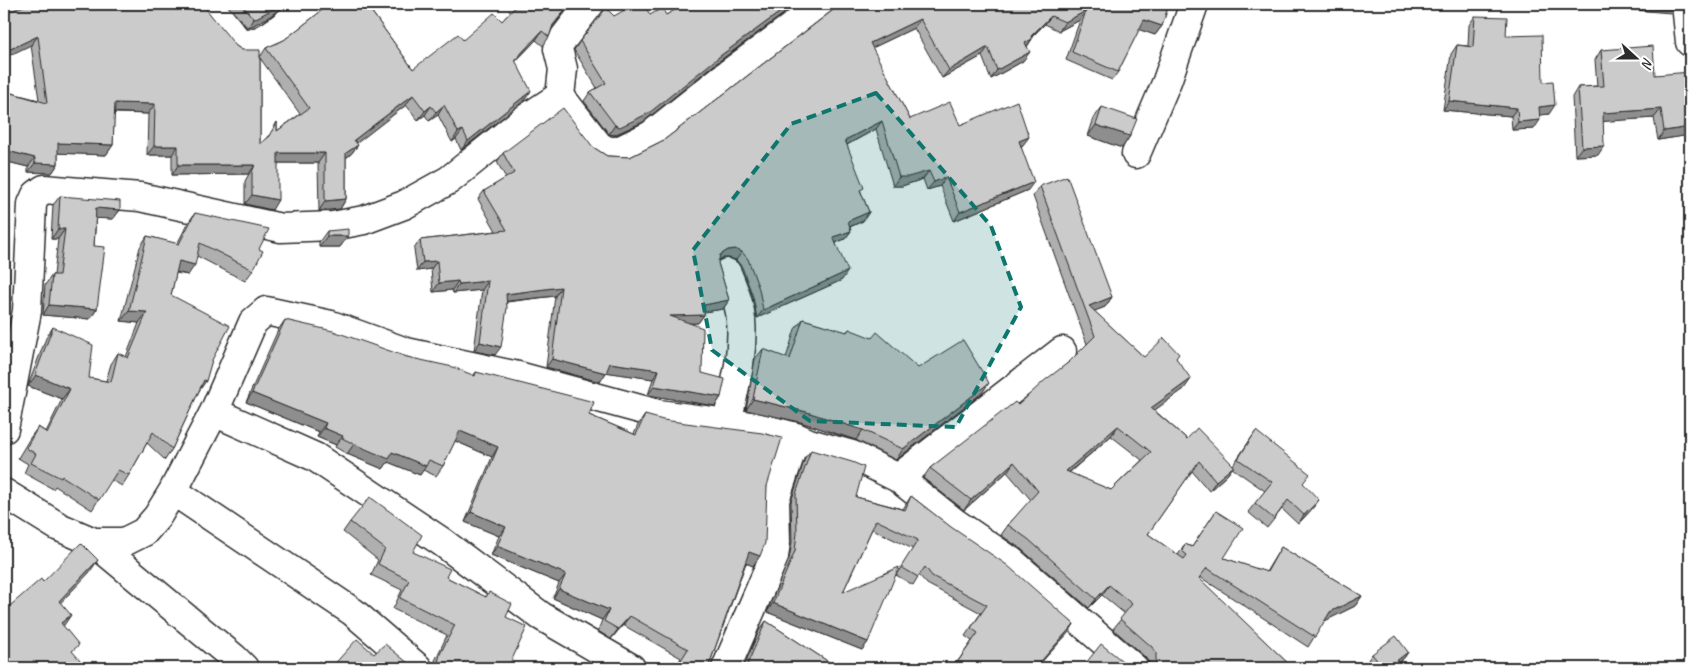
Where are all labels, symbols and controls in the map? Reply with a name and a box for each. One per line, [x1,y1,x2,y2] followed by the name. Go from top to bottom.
[1612,32,1662,82] north arrow
[1637,55,1657,72] text: N

